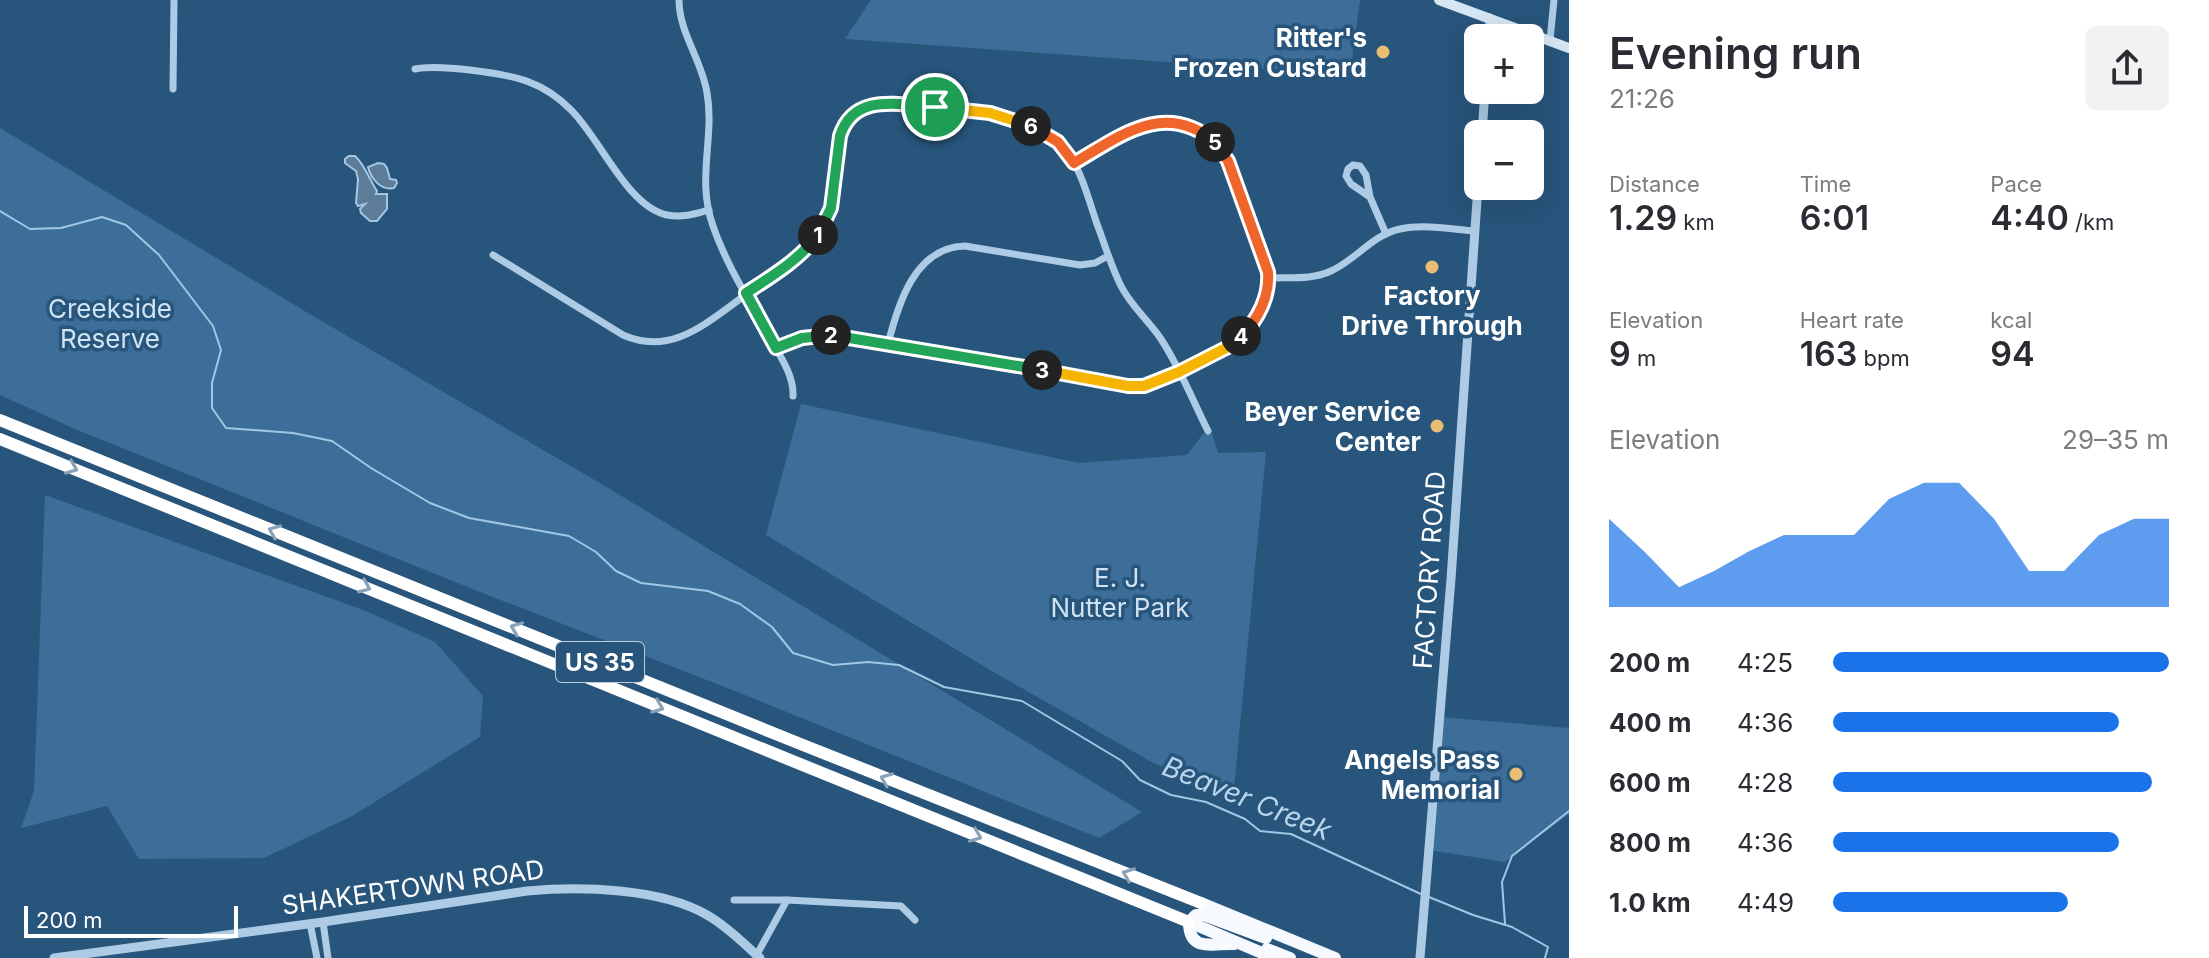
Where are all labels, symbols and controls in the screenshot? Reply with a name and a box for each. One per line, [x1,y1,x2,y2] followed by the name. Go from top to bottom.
[1174,22,1367,83] place label: Ritter's Frozen Custard
[1464,24,1544,200] map controls
[1464,24,1544,104] button: +
[1609,26,1862,80] text: Evening run
[2085,26,2169,110] button: share
[1374,43,1392,61] marker: Ritter's Frozen Custard
[901,73,969,141] pin
[1609,83,1675,114] text: 21:26
[913,85,957,129] icon: arrive
[1011,106,1051,146] pin: 6
[1024,113,1038,139] text: 6
[1464,120,1544,200] button: −
[1195,122,1235,162] pin: 5
[1208,129,1222,155] text: 5
[1609,171,1700,197] text: Distance
[1800,171,1851,197] text: Time
[1990,171,2042,197] text: Pace
[1609,197,1677,238] text: 1.29
[1800,197,1869,238] text: 6:01
[1990,197,2069,238] text: 4:40
[1677,209,1715,235] text: km
[2069,209,2114,235] text: /km
[798,215,838,255] pin: 1
[813,222,823,248] text: 1
[1423,258,1441,276] marker: Factory Drive Through
[1341,280,1523,341] place label: Factory Drive Through
[48,293,172,354] park label: Creekside Reserve
[1609,307,1703,333] text: Elevation
[1800,307,1904,333] text: Heart rate
[1990,307,2032,333] text: kcal
[811,315,851,355] pin: 2
[1221,316,1261,356] pin: 4
[824,322,838,348] text: 2
[1234,323,1248,349] text: 4
[1609,333,1631,374] text: 9
[1800,333,1857,374] text: 163
[1990,333,2035,374] text: 94
[1631,345,1656,371] text: m
[1857,345,1910,371] text: bpm
[1022,350,1062,390] pin: 3
[1035,357,1049,383] text: 3
[1244,396,1421,457] place label: Beyer Service Center
[1428,417,1446,435] marker: Beyer Service Center
[1609,424,1720,455] text: Elevation
[2062,424,2169,455] text: 29–35 m
[64,458,78,475] one-way arrow
[1407,470,1451,670] street label: FACTORY ROAD
[268,525,282,541] one-way arrow
[1050,562,1190,623] park label: E. J. Nutter Park
[357,578,371,594] one-way arrow
[510,621,524,638] one-way arrow
[556,642,644,682] road number: US 35
[1609,647,1690,678] text: 200 m
[1737,647,1793,678] text: 4:25
[649,697,664,713] one-way arrow
[1609,707,1692,738] text: 400 m
[1737,707,1793,738] text: 4:36
[1344,744,1500,805] place label: Angels Pass Memorial
[1158,749,1337,848] water label: Beaver Creek
[1507,765,1525,783] marker: Angels Pass Memorial
[1609,767,1691,798] text: 600 m
[1737,767,1793,798] text: 4:28
[880,772,894,788] one-way arrow
[968,826,982,843] one-way arrow
[1609,827,1691,858] text: 800 m
[1737,827,1793,858] text: 4:36
[280,853,546,921] street label: SHAKERTOWN ROAD
[1122,867,1136,884] one-way arrow
[1609,887,1691,918] text: 1.0 km
[1737,887,1794,918] text: 4:49
[24,902,238,938] scale bar
[36,907,103,933] text: 200 m

